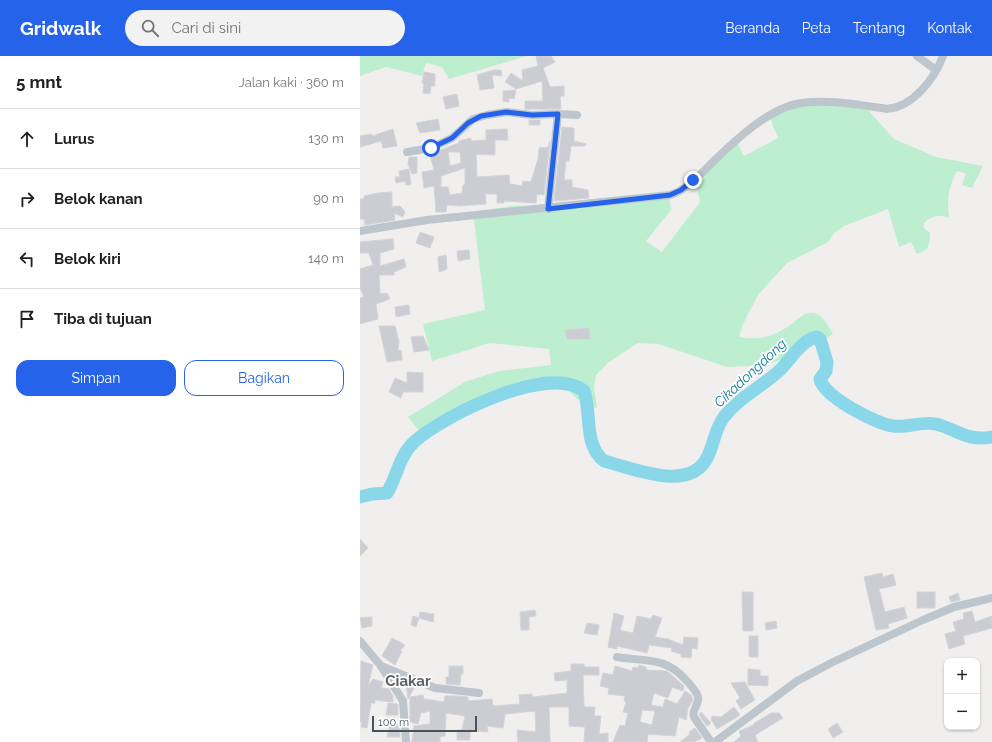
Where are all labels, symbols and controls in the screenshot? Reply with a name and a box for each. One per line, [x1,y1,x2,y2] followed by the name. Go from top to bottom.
[125,10,405,46] search box
[20,17,101,39] text: Gridwalk
[139,17,161,39] icon: search
[171,19,241,37] text: Cari di sini
[725,20,780,36] text: Beranda
[802,20,831,36] text: Peta
[853,20,905,36] text: Tentang
[927,20,972,36] text: Kontak
[16,72,62,92] text: 5 mnt
[238,75,344,90] text: Jalan kaki · 360 m
[16,128,38,150] icon: ahead
[54,130,95,148] text: Lurus
[308,131,344,146] text: 130 m
[422,139,440,157] route start
[684,171,702,189] route end
[16,188,38,210] icon: right
[54,190,143,208] text: Belok kanan
[313,191,344,206] text: 90 m
[16,248,38,270] icon: left
[54,250,121,268] text: Belok kiri
[308,251,344,266] text: 140 m
[16,308,38,330] icon: arrive
[54,310,152,328] text: Tiba di tujuan
[711,335,789,411] water label: Cikadongdong
[16,360,176,396] button: Simpan
[184,360,344,396] button: Bagikan
[944,658,980,730] map controls
[944,658,980,694] button: +
[385,672,431,690] district label: Ciakar
[944,694,980,730] button: −
[372,714,477,733] scale bar
[378,716,409,729] text: 100 m

